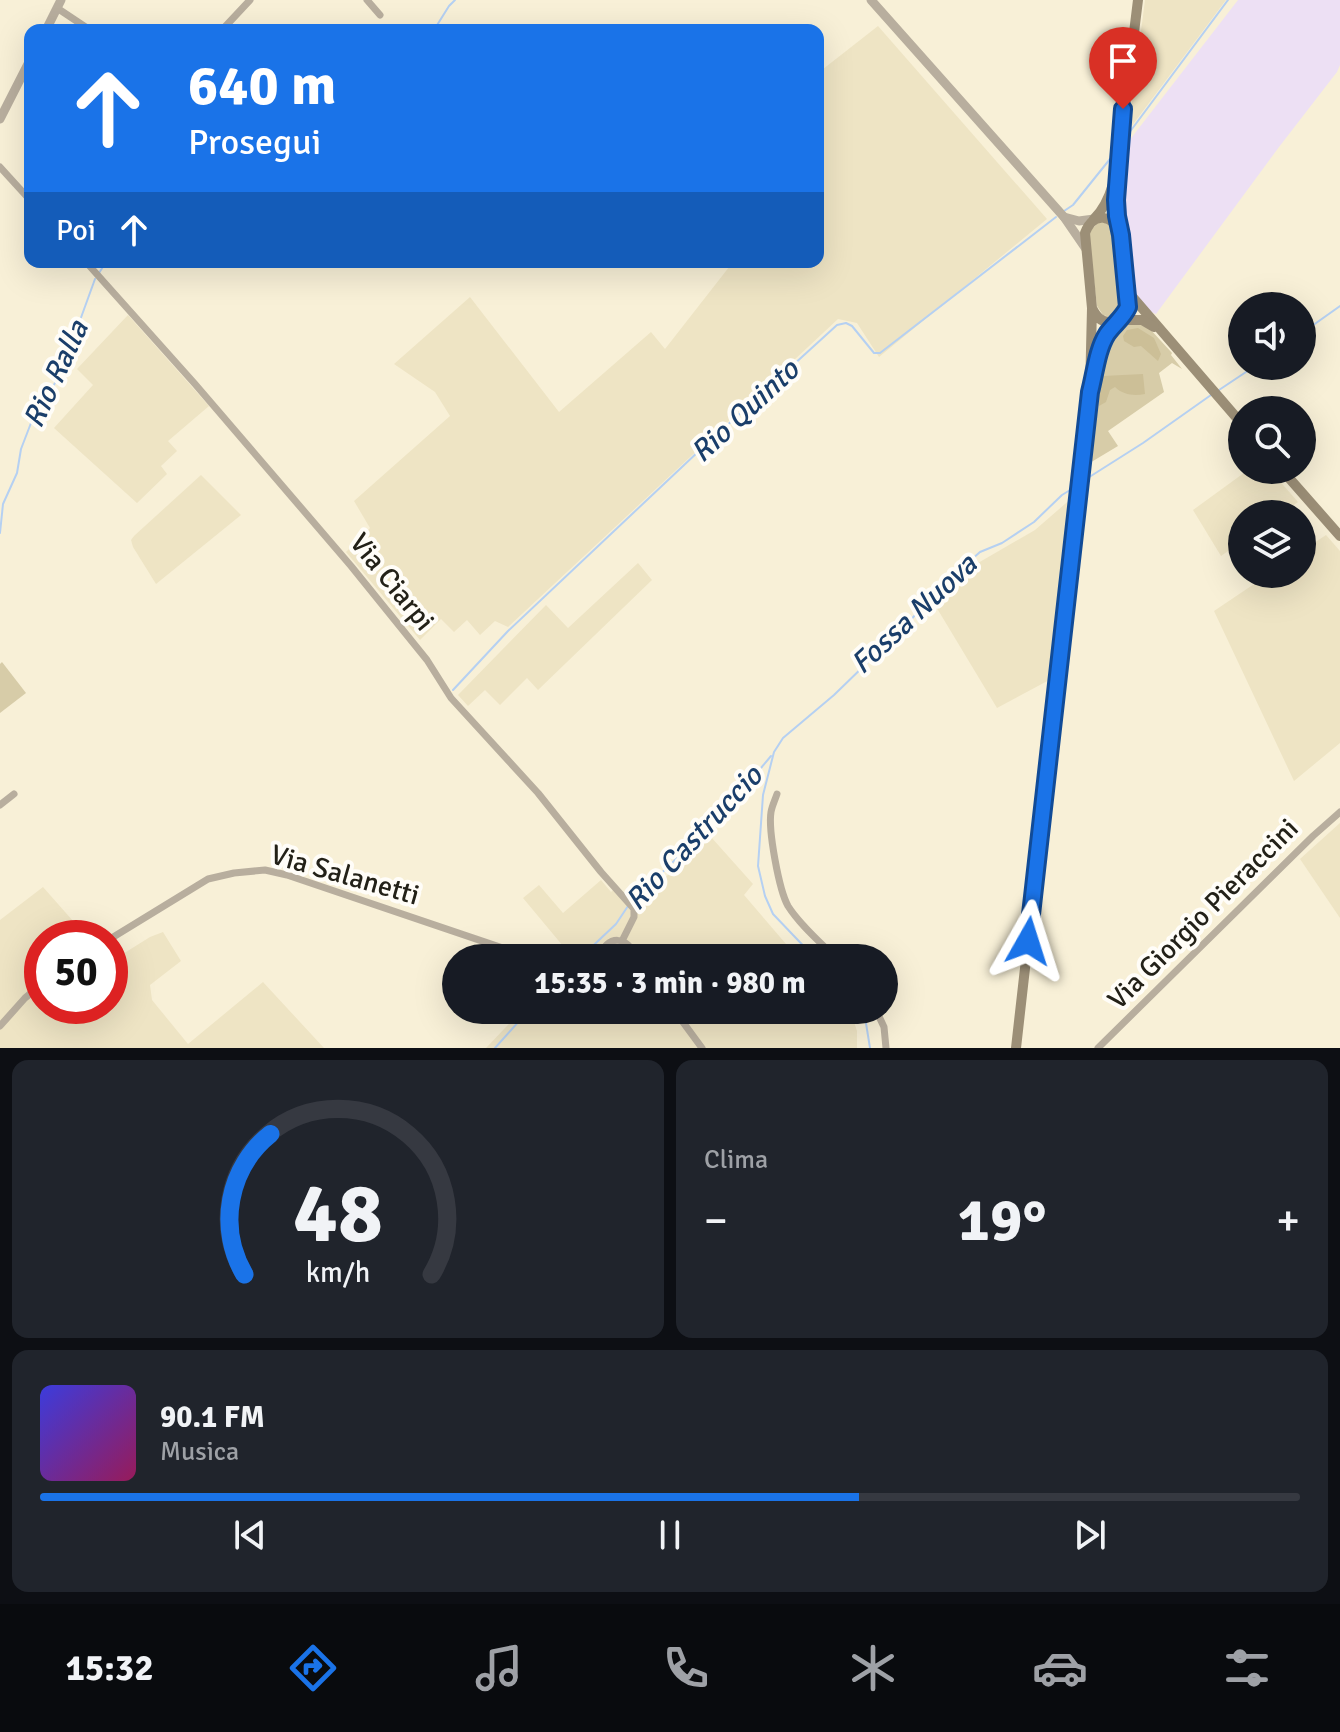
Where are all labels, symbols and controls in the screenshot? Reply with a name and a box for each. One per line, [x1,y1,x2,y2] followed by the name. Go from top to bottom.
[1089,27,1157,109] pin
[1101,39,1145,83] icon: arrive
[188,51,336,120] text: 640 m
[56,56,160,160] icon: ahead
[188,120,321,165] text: Prosegui
[112,208,156,252] icon: ahead
[56,212,96,249] text: Poi
[1228,292,1316,588] map controls
[1228,292,1316,380] button: sound
[15,314,97,433] water label: Rio Ralla
[683,351,808,470] water label: Rio Quinto
[1228,396,1316,484] button: search
[1228,500,1316,588] button: layers
[342,526,442,638] street label: Via Ciarpi
[843,546,985,682] water label: Fossa Nuova
[618,757,771,918] water label: Rio Castruccio
[1101,812,1305,1016] street label: Via Giorgio Pieraccini
[267,838,423,912] street label: Via Salanetti
[986,899,1070,983] position arrow
[24,920,128,1024] speed limit sign: 50
[534,965,806,1002] text: 15:35 · 3 min · 980 m
[704,1144,768,1176] text: Clima
[293,1163,383,1265] text: 48
[958,1184,1046,1258] text: 19°
[704,1194,728,1248] text: −
[1276,1194,1300,1248] text: +
[306,1255,370,1290] text: km/h
[160,1399,265,1436] text: 90.1 FM
[160,1436,239,1468] text: Musica
[228,1513,272,1557] icon: previous
[648,1513,692,1557] icon: pause
[1068,1513,1112,1557] icon: next
[285,1640,341,1696] icon: directions
[471,1640,527,1696] icon: music
[658,1640,714,1696] icon: phone
[845,1640,901,1696] icon: climate
[1032,1640,1088,1696] icon: car
[1219,1640,1275,1696] icon: filters
[65,1646,154,1691] text: 15:32

